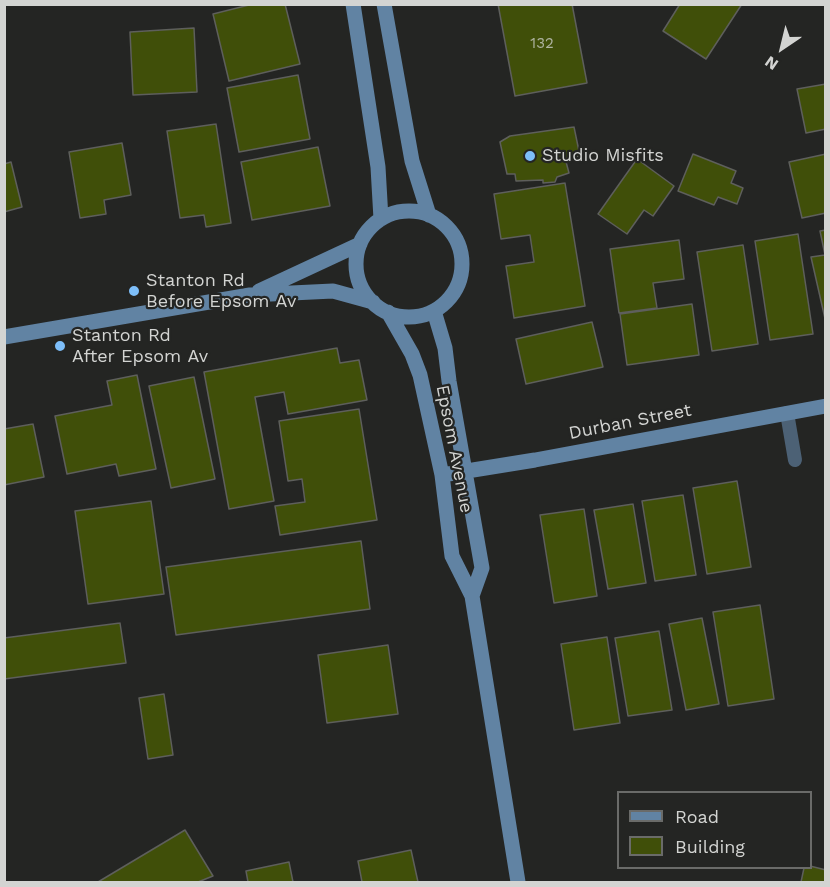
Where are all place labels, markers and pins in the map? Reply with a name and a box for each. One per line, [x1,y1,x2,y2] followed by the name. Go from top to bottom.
[542,145,664,167] place label: Studio Misfits
[523,149,537,163] marker: Studio Misfits
[146,270,296,312] place label: Stanton Rd Before Epsom Av
[127,284,141,298] marker: Stanton Rd Before Epsom Av
[72,325,208,368] place label: Stanton Rd After Epsom Av
[53,339,67,353] marker: Stanton Rd After Epsom Av

